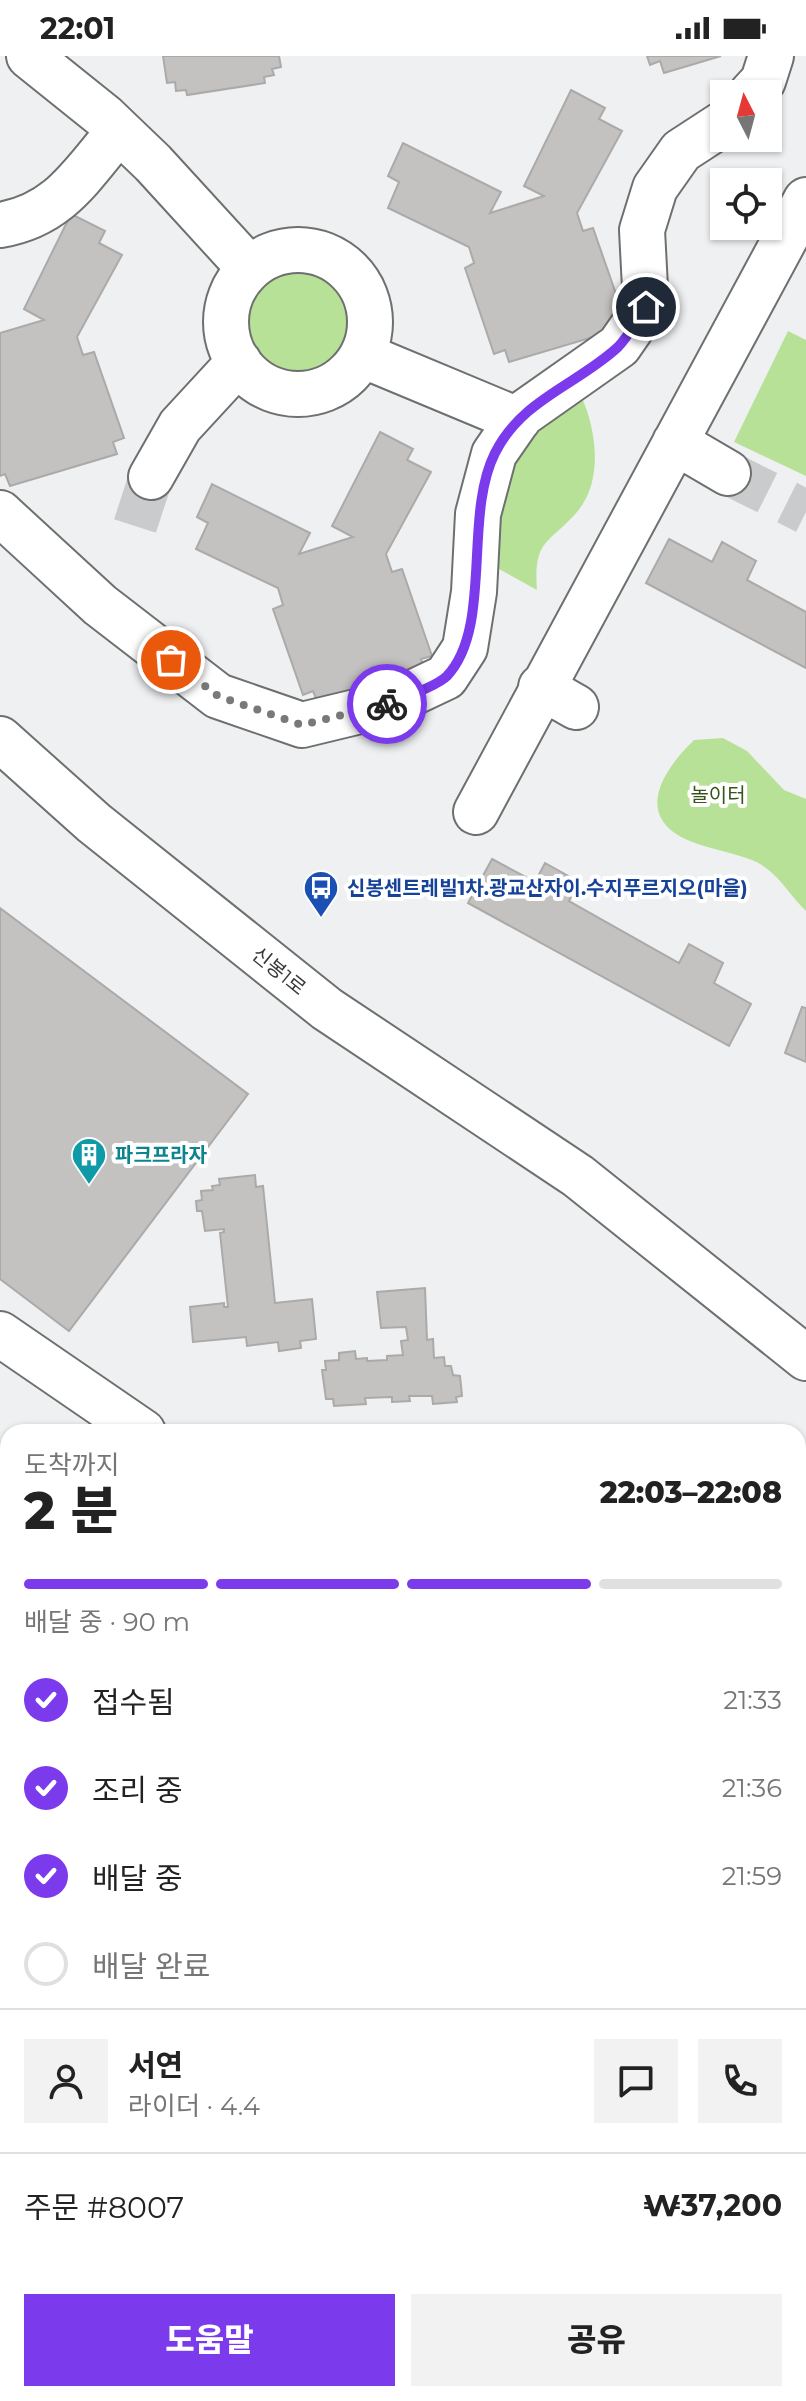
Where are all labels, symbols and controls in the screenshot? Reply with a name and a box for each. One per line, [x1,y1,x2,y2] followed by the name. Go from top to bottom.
[40,10,115,47] text: 22:01
[710,80,782,152] north arrow
[710,80,782,240] map controls
[710,168,782,240] button: locate
[612,273,680,341] pin
[624,285,668,329] icon: home
[137,626,205,694] pin
[149,638,193,682] icon: bag
[347,664,427,744] courier
[365,682,409,726] icon: bike
[690,783,746,807] park label: 놀이터
[302,869,340,919] bus stop icon: 신봉센트레빌1차.광교산자이.수지푸르지오(마을)
[347,876,748,900] place label: 신봉센트레빌1차.광교산자이.수지푸르지오(마을)
[247,942,311,1000] street label: 신봉1로
[70,1136,108,1186] building icon: 파크프라자
[115,1143,208,1167] place label: 파크프라자
[24,1449,120,1481] text: 도착까지
[600,1474,782,1511] text: 22:03–22:08
[24,1479,118,1542] text: 2 분
[24,1606,190,1638] text: 배달 중 · 90 m
[24,1678,68,1722] icon: check
[92,1684,175,1721] text: 접수됨
[723,1684,782,1716] text: 21:33
[24,1766,68,1810] icon: check
[92,1772,183,1809] text: 조리 중
[722,1772,782,1804] text: 21:36
[24,1854,68,1898] icon: check
[92,1860,183,1897] text: 배달 중
[722,1860,782,1892] text: 21:59
[92,1948,210,1985] text: 배달 완료
[24,2039,108,2123] button: person
[594,2039,678,2123] button: chat
[698,2039,782,2123] button: phone
[128,2047,183,2084] text: 서연
[128,2090,260,2122] text: 라이더 · 4.4
[643,2187,782,2224] text: ₩37,200
[24,2189,184,2226] text: 주문 #8007
[24,2294,395,2386] button: 도움말
[411,2294,782,2386] button: 공유

